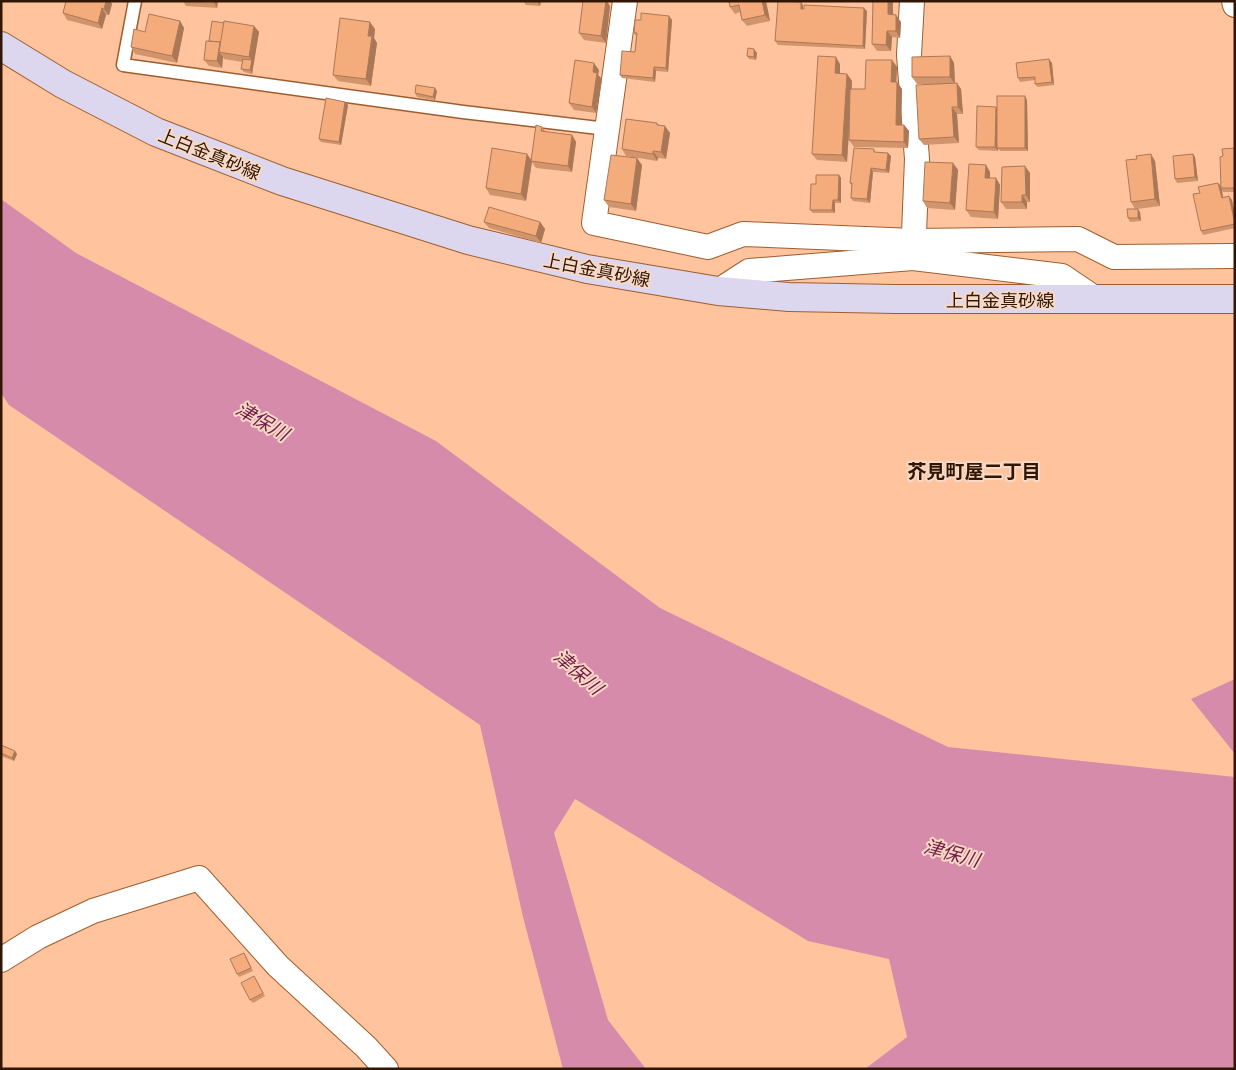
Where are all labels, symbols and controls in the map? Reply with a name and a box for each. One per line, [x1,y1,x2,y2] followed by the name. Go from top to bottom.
[155,120,265,186] street label: 上白金真砂線
[541,245,653,293] street label: 上白金真砂線
[946,286,1054,313] street label: 上白金真砂線
[231,394,296,447] water label: 津保川
[907,456,1041,484] district label: 芥見町屋二丁目
[548,642,611,702] water label: 津保川
[921,831,985,873] water label: 津保川

